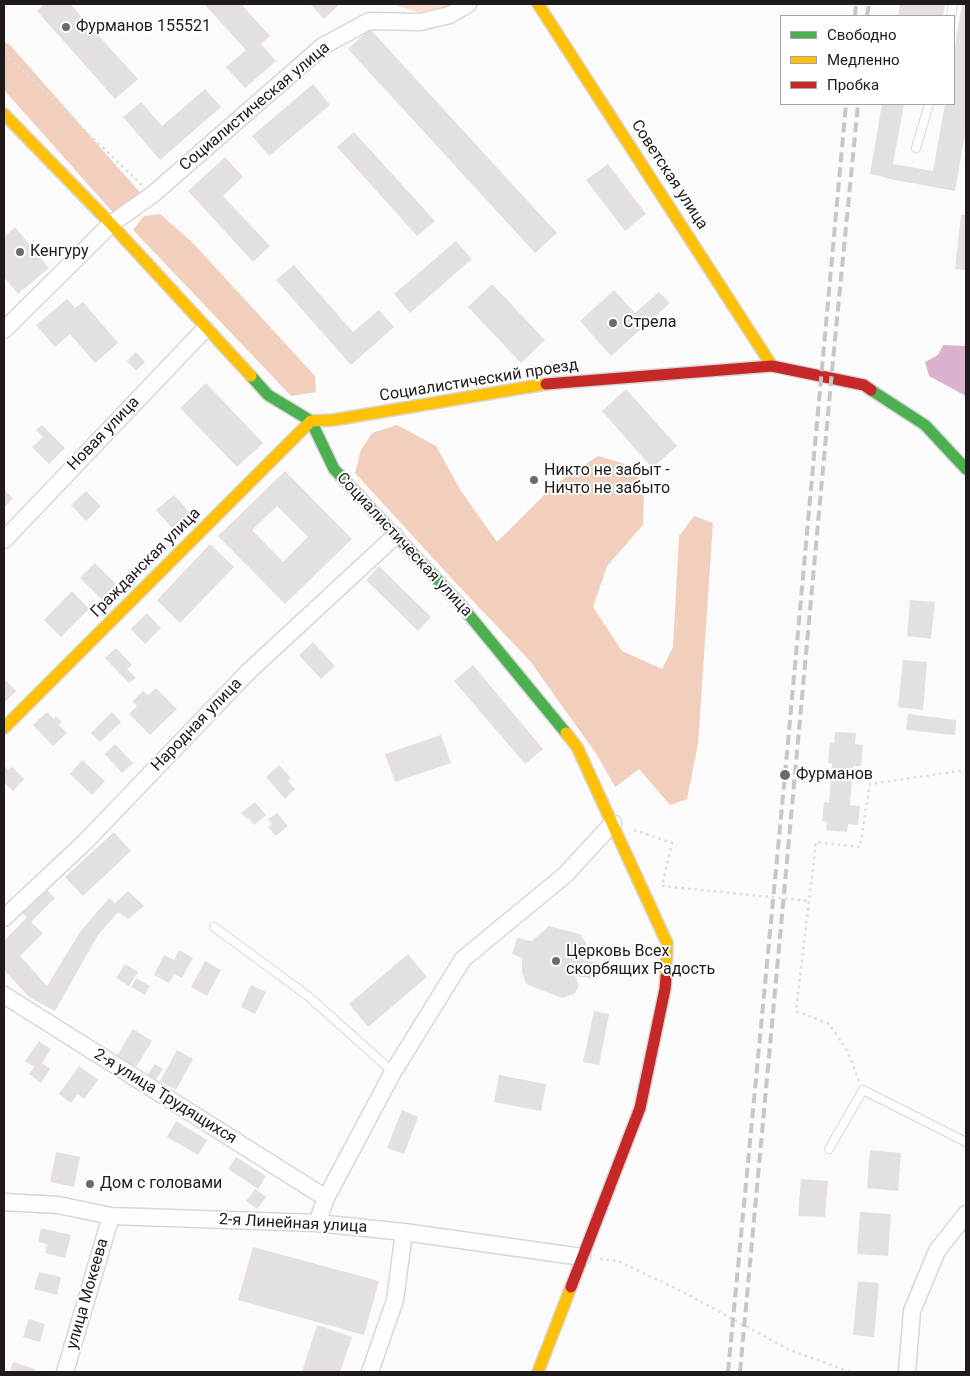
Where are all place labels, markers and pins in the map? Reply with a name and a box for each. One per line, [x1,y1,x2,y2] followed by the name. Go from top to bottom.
[76,17,211,37] place label: Фурманов 155521
[60,21,72,33] marker: Фурманов 155521
[30,242,89,262] place label: Кенгуру
[14,246,26,258] marker: Кенгуру
[623,313,677,333] place label: Стрела
[607,317,619,329] marker: Стрела
[544,461,670,499] place label: Никто не забыт - Ничто не забыто
[528,474,540,486] marker: Никто не забыт - Ничто не забыто
[796,765,873,785] place label: Фурманов
[778,768,792,782] marker: Фурманов
[566,942,715,980] place label: Церковь Всех скорбящих Радость
[550,955,562,967] marker: Церковь Всех скорбящих Радость
[100,1174,222,1194] place label: Дом с головами
[84,1178,96,1190] marker: Дом с головами

